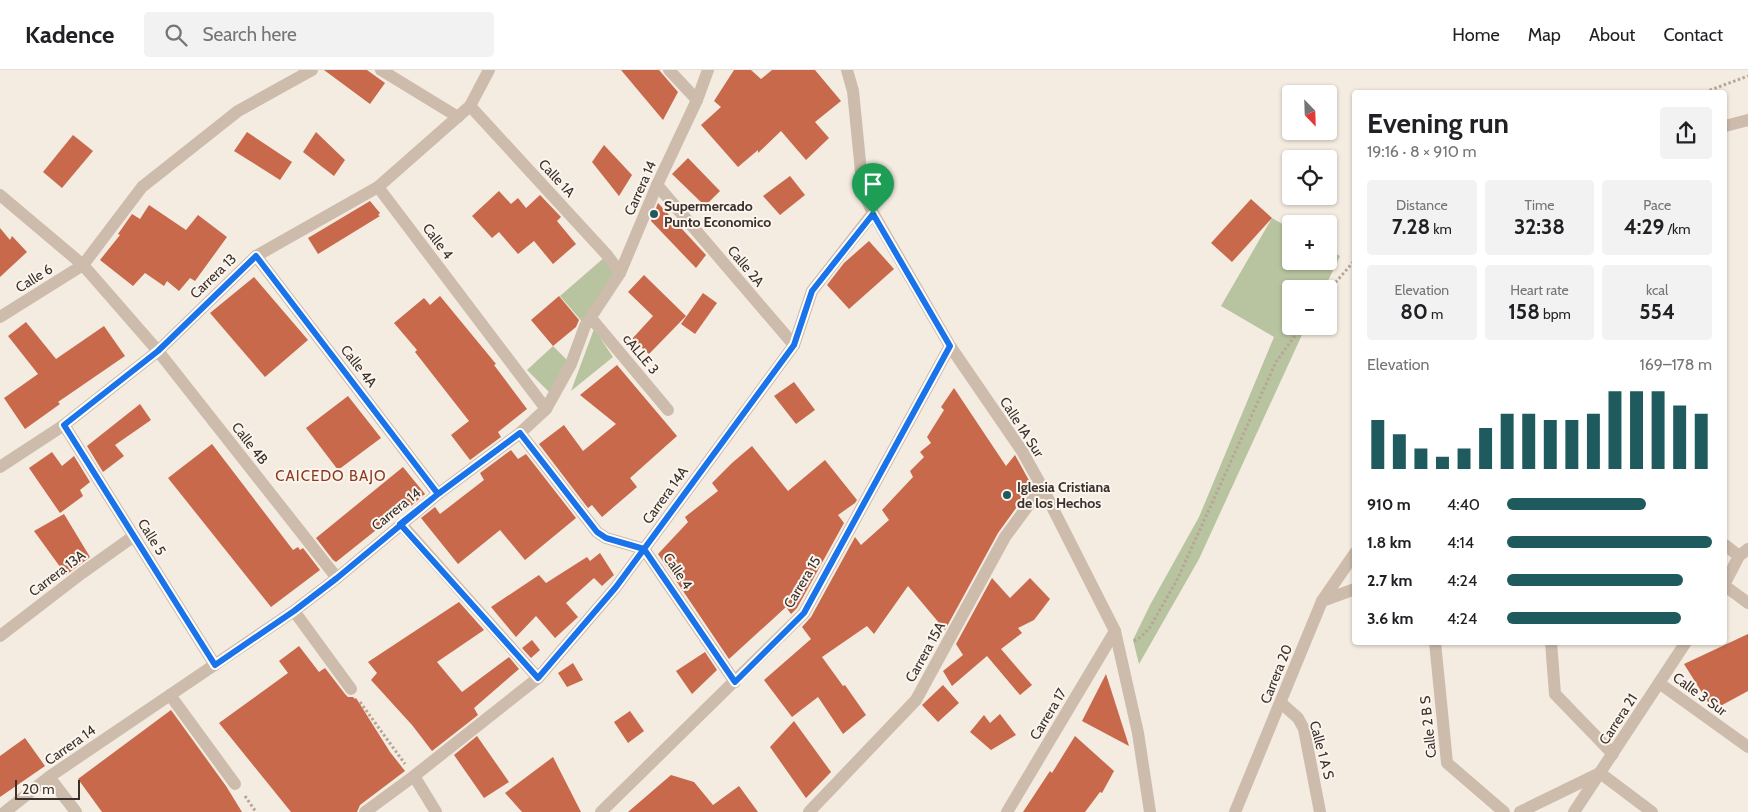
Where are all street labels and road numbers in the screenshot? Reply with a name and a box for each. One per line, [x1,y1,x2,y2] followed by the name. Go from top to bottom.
[535,155,579,201] street label: Calle 1A
[620,158,660,218] street label: Carrera 14
[419,219,457,263] street label: Calle 4
[724,242,769,291] street label: Calle 2A
[186,250,240,302] street label: Carrera 13
[12,260,56,296] street label: Calle 6
[619,330,663,378] street label: cALLE 3
[337,341,381,391] street label: Calle 4A
[996,393,1048,461] street label: Calle 1A Sur
[228,418,272,468] street label: Calle 4B
[638,462,692,527] street label: Carrera 14A
[368,484,424,534] street label: Carrera 14
[134,515,170,559] street label: Calle 5
[25,546,89,600] street label: Carrera 13A
[659,549,697,593] street label: Calle 4
[779,553,825,611] street label: Carrera 15
[901,618,949,685] street label: Carrera 15A
[1256,641,1296,706] street label: Carrera 20
[1669,668,1731,720] street label: Calle 3 Sur
[1026,685,1070,743] street label: Carrera 17
[1595,690,1641,748] street label: Carrera 21
[1416,695,1440,759] street label: Calle 2 B S
[1306,719,1338,781] street label: Calle 1 A S
[41,721,99,769] street label: Carrera 14

